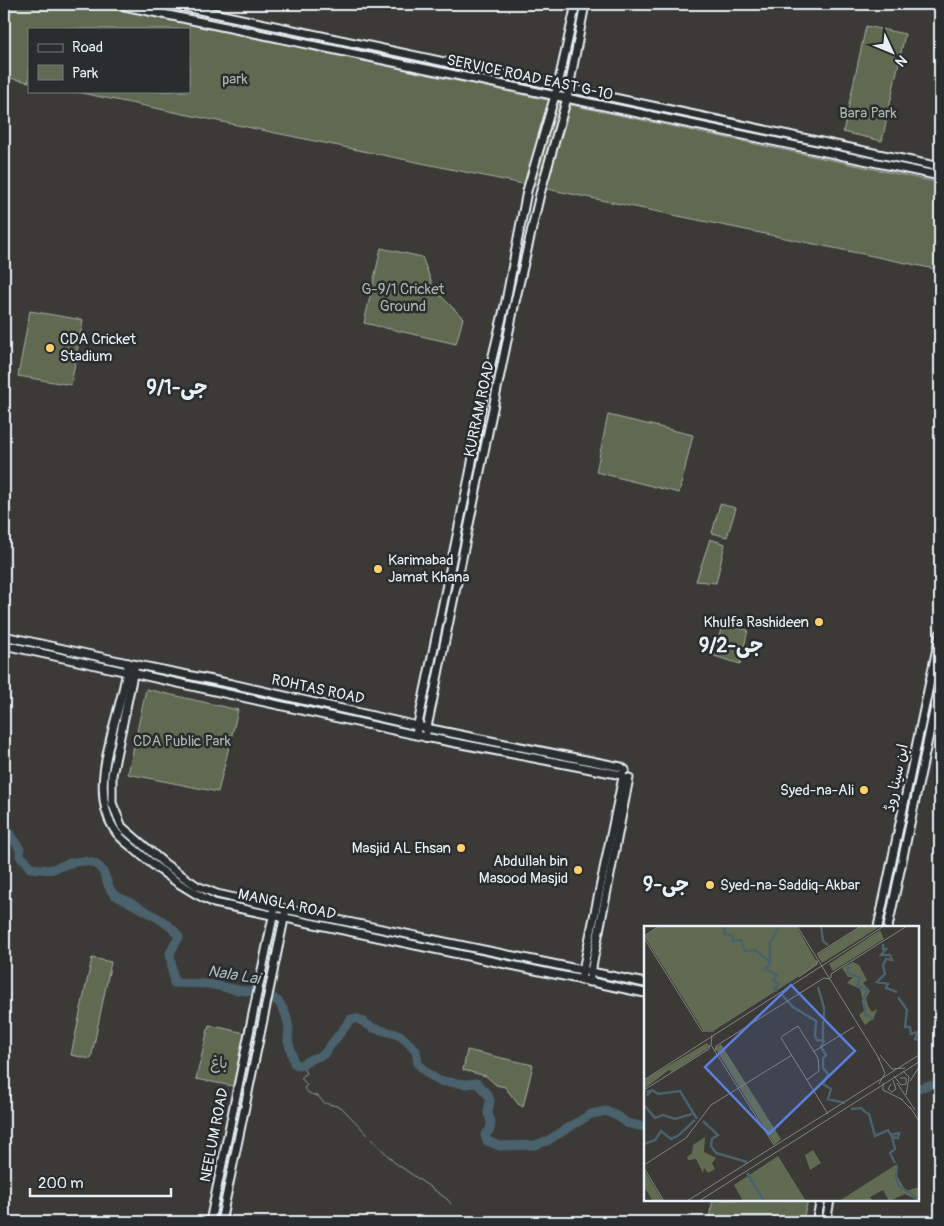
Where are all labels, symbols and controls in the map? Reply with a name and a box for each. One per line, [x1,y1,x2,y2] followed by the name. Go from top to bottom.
[28,28,190,92] legend
[866,28,916,78] north arrow
[72,38,103,57] text: Road
[445,51,615,104] street label: SERVICE ROAD EAST G-10
[892,51,910,70] text: N
[72,64,99,83] text: Park
[222,70,249,89] park label: park
[839,104,897,123] park label: Bara Park
[361,280,446,316] park label: G-9/1 Cricket Ground
[60,330,137,366] place label: CDA Cricket Stadium
[44,342,56,354] marker: CDA Cricket Stadium
[460,359,499,459] street label: KURRAM ROAD
[147,375,207,400] district label: جی-9/1
[388,551,469,587] place label: Karimabad Jamat Khana
[372,563,384,575] marker: Karimabad Jamat Khana
[703,613,809,632] place label: Khulfa Rashideen
[813,616,825,628] marker: Khulfa Rashideen
[699,633,763,658] district label: جی-9/2
[270,670,366,709] street label: ROHTAS ROAD
[133,732,232,751] park label: CDA Public Park
[880,742,913,814] street label: ابن سینا روڈ
[780,781,854,800] place label: Syed-na-Ali
[858,784,870,796] marker: Syed-na-Ali
[352,839,451,858] place label: Masjid AL Ehsan
[455,842,467,854] marker: Masjid AL Ehsan
[479,852,568,888] place label: Abdullah bin Masood Masjid
[572,864,584,876] marker: Abdullah bin Masood Masjid
[643,872,689,897] district label: جی-9
[720,876,861,895] place label: Syed-na-Saddiq-Akbar
[704,879,716,891] marker: Syed-na-Saddiq-Akbar
[236,885,337,924] street label: MANGLA ROAD
[644,926,919,1201] inset map
[206,961,263,989] water label: Nala Lai
[210,1054,228,1073] park label: باغ
[196,1086,233,1184] street label: NEELUM ROAD
[30,1166,171,1198] scale bar
[38,1174,83,1193] text: 200 m

